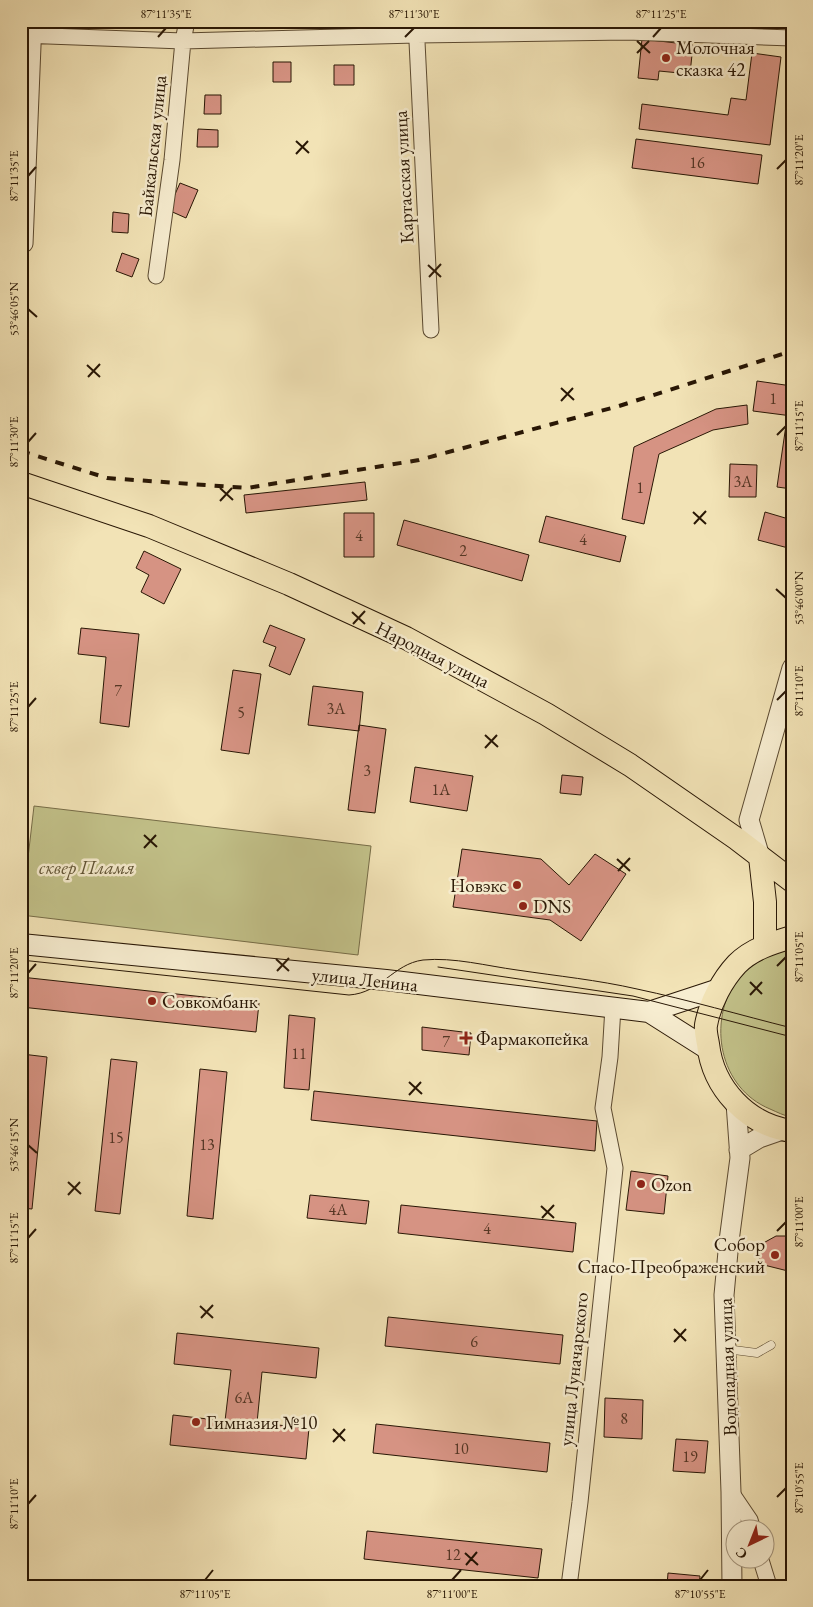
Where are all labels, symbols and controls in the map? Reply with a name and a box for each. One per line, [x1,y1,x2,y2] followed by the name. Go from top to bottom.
[140,6,192,22] text: 87°11'35"E
[388,6,440,22] text: 87°11'30"E
[635,6,687,22] text: 87°11'25"E
[676,35,755,82] place label: Молочная сказка 42
[660,52,672,64] marker: Молочная сказка 42
[133,74,172,218] street label: Байкальская улица
[388,109,419,244] street label: Картасская улица
[791,134,807,186] text: 87°11'20"E
[6,150,22,202] text: 87°11'35"E
[689,152,705,173] house number: 16
[6,282,22,336] text: 53°46'05"N
[769,388,777,409] house number: 1
[791,400,807,452] text: 87°11'15"E
[6,416,22,468] text: 87°11'30"E
[734,471,753,492] house number: 3А
[636,477,644,498] house number: 1
[355,525,363,546] house number: 4
[579,529,587,550] house number: 4
[459,540,467,561] house number: 2
[791,571,807,625] text: 53°46'00"N
[372,615,494,694] street label: Народная улица
[791,665,807,717] text: 87°11'10"E
[114,680,122,701] house number: 7
[6,681,22,733] text: 87°11'25"E
[327,698,346,719] house number: 3А
[237,702,245,723] house number: 5
[363,760,371,781] house number: 3
[432,779,451,800] house number: 1А
[39,855,135,880] park label: сквер Пламя
[450,873,507,898] place label: Новэкс
[511,879,523,891] marker: Новэкс
[533,894,571,919] place label: DNS
[517,900,529,912] marker: DNS
[791,931,807,983] text: 87°11'05"E
[6,947,22,999] text: 87°11'20"E
[311,961,420,998] street label: улица Ленина
[162,989,258,1014] place label: Совкомбанк
[146,995,158,1007] marker: Совкомбанк
[476,1026,589,1051] place label: Фармакопейка
[442,1031,450,1052] house number: 7
[460,1032,472,1044] marker: Фармакопейка
[291,1043,307,1064] house number: 11
[6,1118,22,1172] text: 53°46'15"N
[108,1127,124,1148] house number: 15
[199,1134,215,1155] house number: 13
[651,1172,692,1197] place label: Ozon
[635,1178,647,1190] marker: Ozon
[791,1196,807,1248] text: 87°11'00"E
[329,1199,348,1220] house number: 4А
[6,1212,22,1264] text: 87°11'15"E
[483,1218,491,1239] house number: 4
[578,1232,765,1279] place label: Собор Спасо-Преображенский
[769,1249,781,1261] marker: Собор Спасо-Преображенский
[553,1291,594,1447] street label: улица Луначарского
[713,1297,742,1436] street label: Водопадная улица
[470,1331,478,1352] house number: 6
[235,1387,254,1408] house number: 6А
[620,1408,628,1429] house number: 8
[206,1410,317,1435] place label: Гимназия №10
[190,1416,202,1428] marker: Гимназия №10
[453,1438,469,1459] house number: 10
[682,1446,698,1467] house number: 19
[791,1462,807,1514] text: 87°10'55"E
[6,1478,22,1530] text: 87°11'10"E
[726,1520,776,1570] north arrow
[731,1543,751,1563] text: С
[445,1544,461,1565] house number: 12
[179,1586,231,1602] text: 87°11'05"E
[426,1586,478,1602] text: 87°11'00"E
[674,1586,726,1602] text: 87°10'55"E

